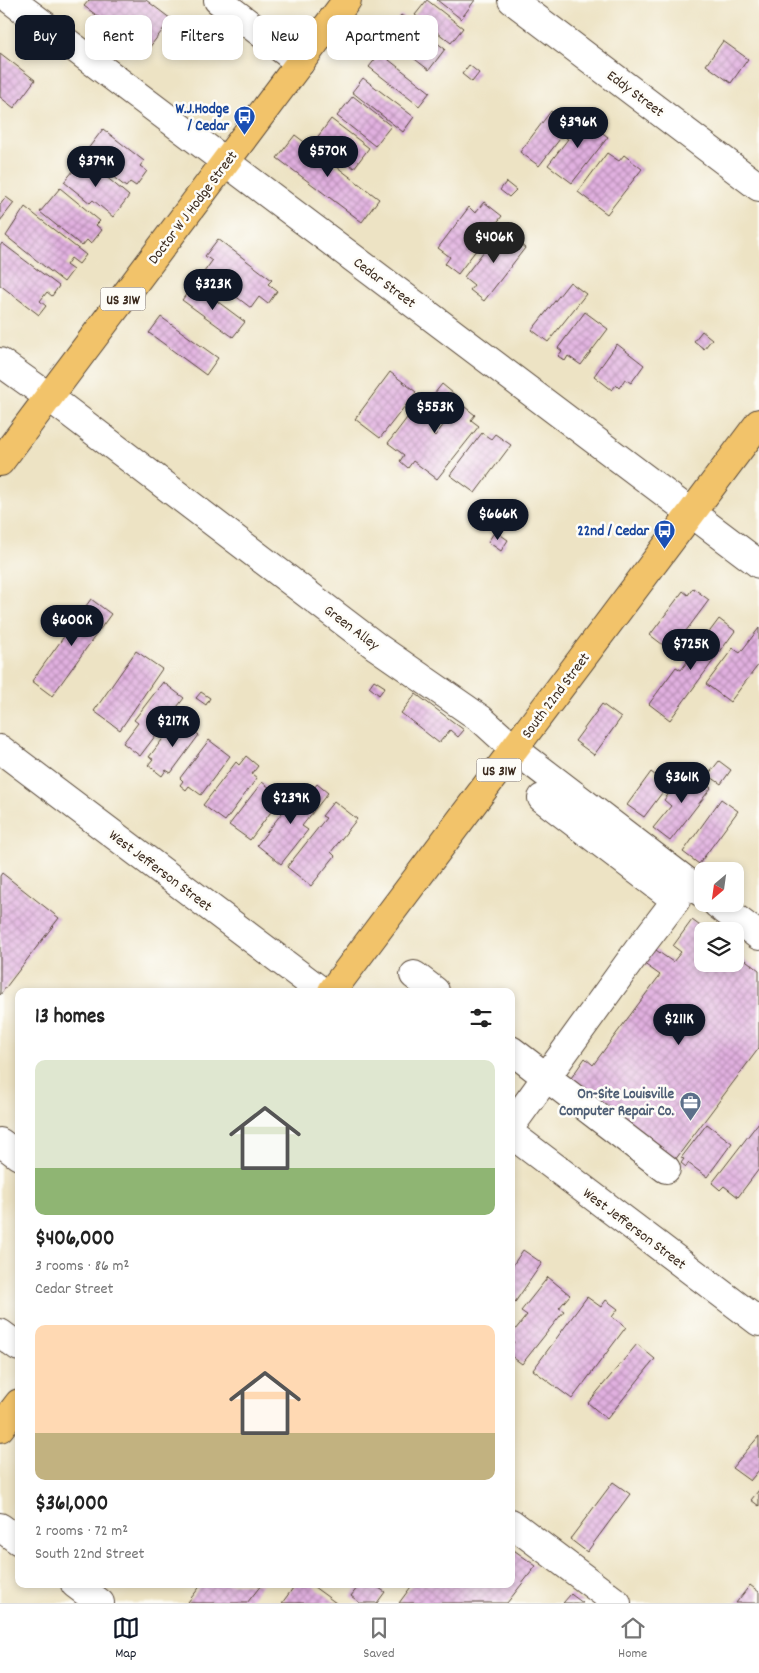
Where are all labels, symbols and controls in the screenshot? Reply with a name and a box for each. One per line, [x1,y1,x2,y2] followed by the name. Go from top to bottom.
[15,15,75,60] chip: Buy
[85,15,152,60] chip: Rent
[162,15,243,60] chip: Filters
[253,15,317,60] chip: New
[327,15,438,60] chip: Apartment
[601,66,668,124] street label: Eddy Street
[175,99,229,138] place label: W.J.Hodge / Cedar
[233,105,257,136] bus stop icon: W.J.Hodge / Cedar
[543,106,613,149] pin: $396K
[559,111,597,134] text: $396K
[293,136,363,178] pin: $570K
[309,140,347,163] text: $570K
[61,146,131,188] pin: $379K
[144,146,244,270] street label: Doctor W J Hodge Street
[78,150,114,173] text: $379K
[459,222,529,264] pin: $406K
[475,226,513,249] text: $406K
[348,253,420,315] street label: Cedar Street
[178,268,248,311] pin: $323K
[195,273,231,296] text: $323K
[100,288,146,310] road number: US 31W
[400,392,470,434] pin: $553K
[416,396,454,419] text: $553K
[463,498,533,541] pin: $666K
[478,503,518,526] text: $666K
[653,518,677,549] bus stop icon: 22nd / Cedar
[577,521,649,543] place label: 22nd / Cedar
[318,600,384,657] street label: Green Alley
[37,604,107,647] pin: $600K
[52,609,92,632] text: $600K
[656,628,726,671] pin: $725K
[673,633,709,656] text: $725K
[517,648,597,744] street label: South 22nd Street
[138,706,208,748] pin: $217K
[157,710,189,733] text: $217K
[476,758,522,782] road number: US 31W
[647,762,717,804] pin: $361K
[665,766,699,789] text: $361K
[256,782,326,825] pin: $239K
[273,787,309,810] text: $239K
[103,825,217,918] street label: West Jefferson Street
[694,862,744,912] north arrow
[694,862,744,972] map controls
[694,922,744,972] button: layers
[35,1003,105,1033] text: 13 homes
[467,1004,495,1032] icon: filters
[644,1004,714,1046] pin: $211K
[664,1008,694,1031] text: $211K
[559,1084,674,1123] place label: On-Site Louisville Computer Repair Co.
[678,1090,702,1121] office icon: On-Site Louisville Computer Repair Co.
[220,1093,310,1183] icon: home
[577,1183,691,1276] street label: West Jefferson Street
[35,1225,114,1255] text: $406,000
[35,1255,129,1278] text: 3 rooms · 86 m²
[35,1278,113,1301] text: Cedar Street
[220,1358,310,1448] icon: home
[35,1490,108,1520] text: $361,000
[35,1520,128,1543] text: 2 rooms · 72 m²
[35,1543,144,1566] text: South 22nd Street
[112,1614,140,1664] tab: Map
[363,1614,395,1664] tab: Saved
[618,1614,647,1664] tab: Home

